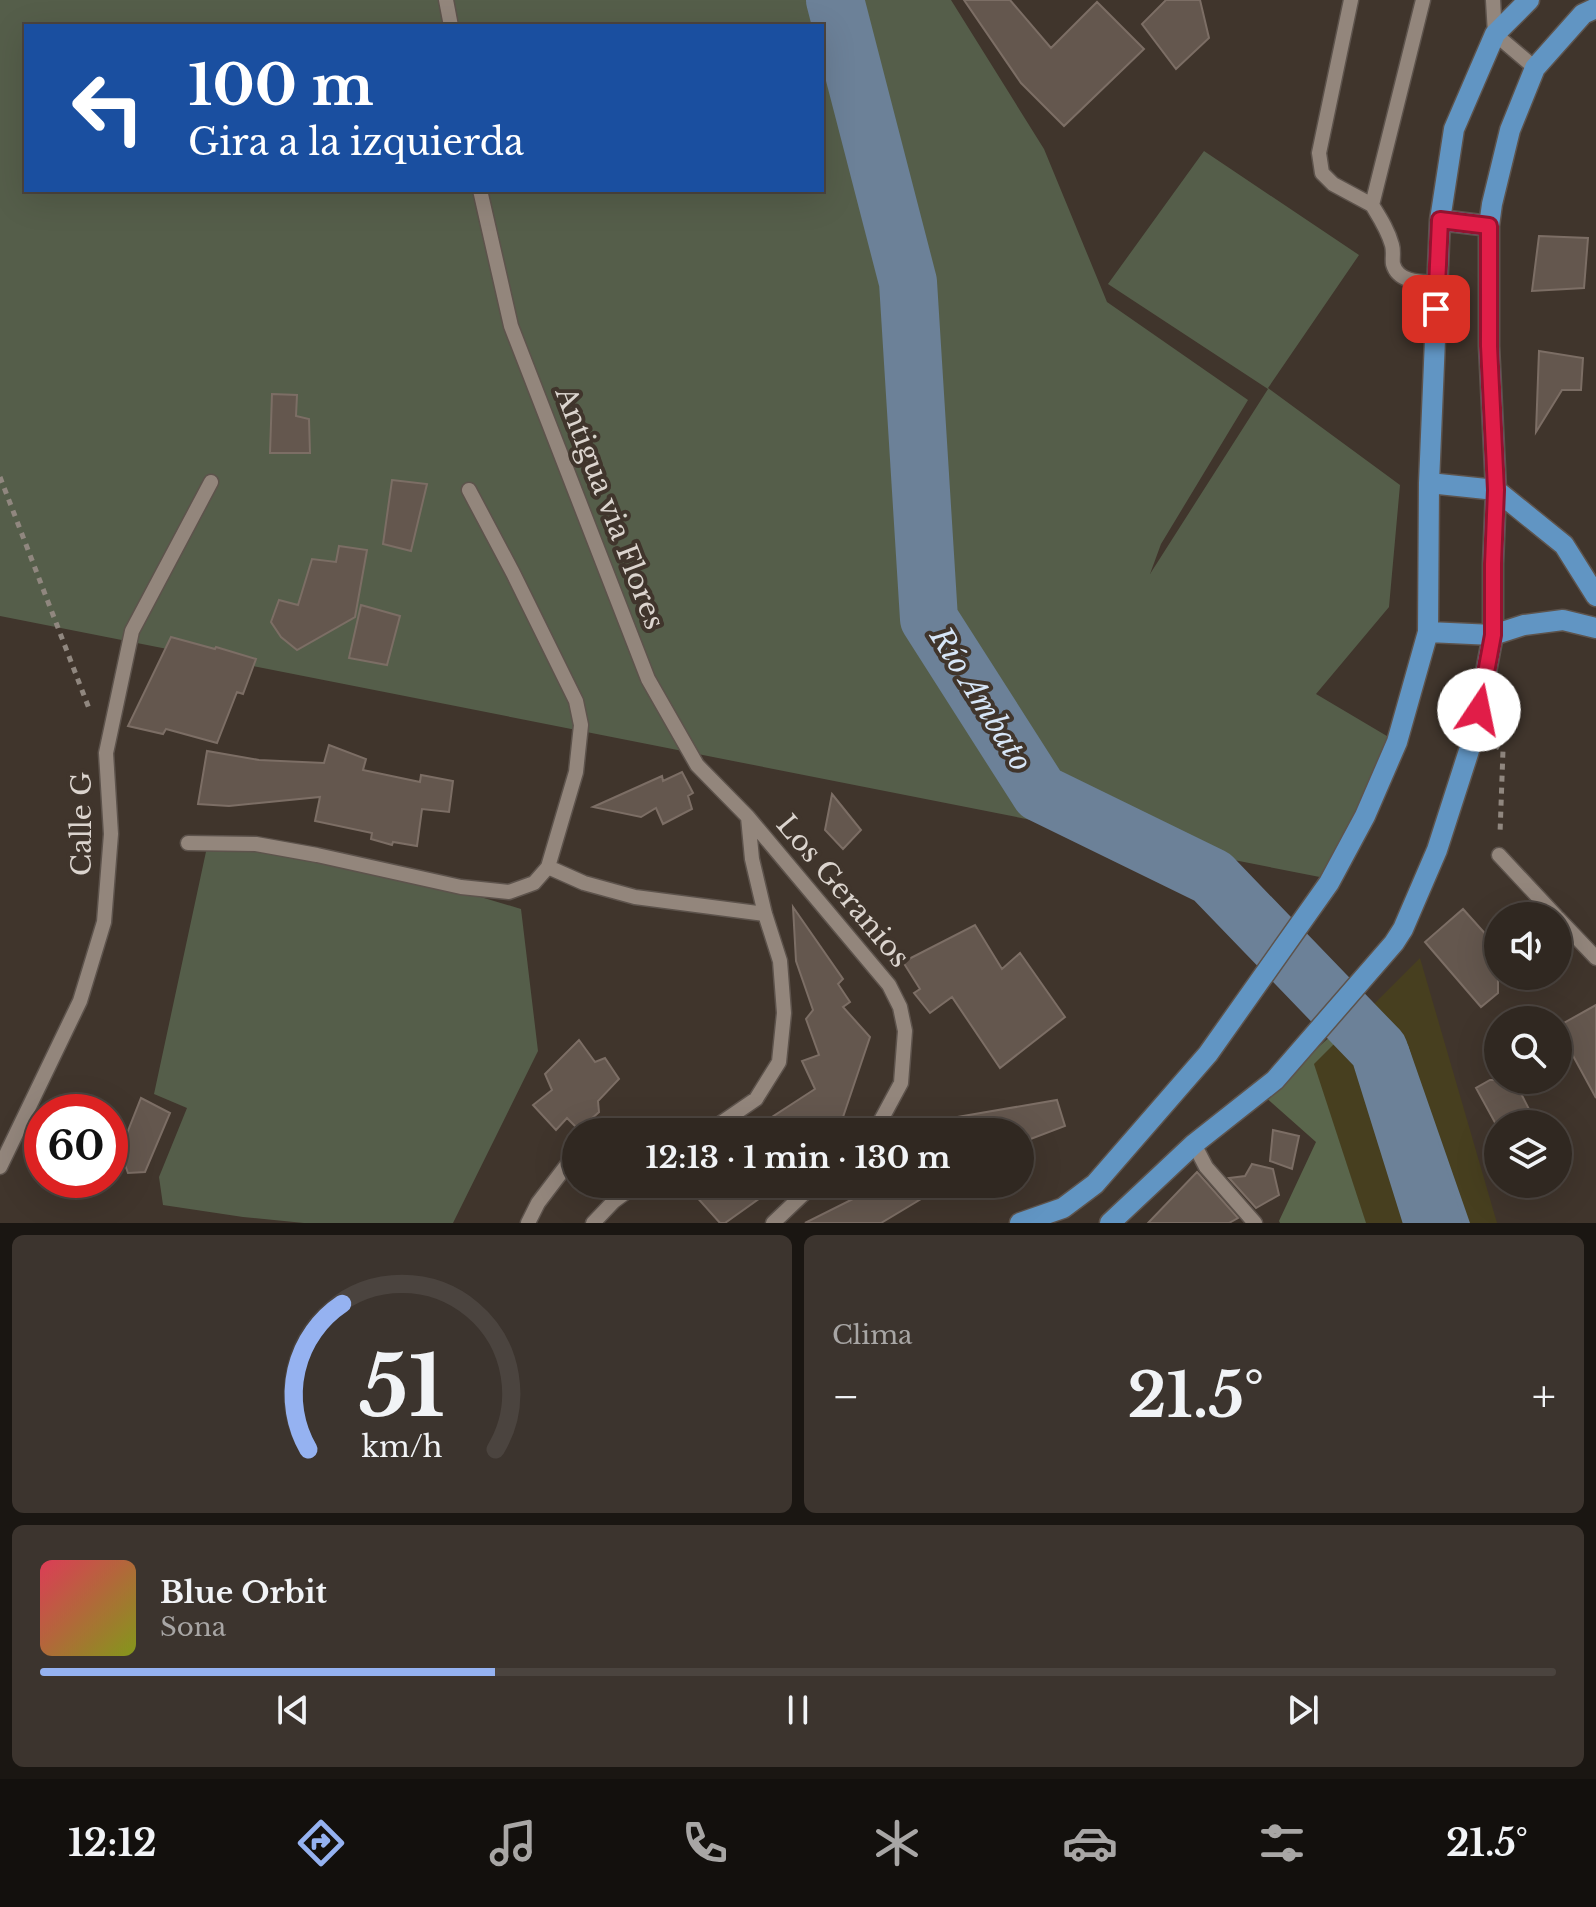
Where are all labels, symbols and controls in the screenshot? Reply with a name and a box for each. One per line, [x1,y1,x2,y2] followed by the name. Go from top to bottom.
[188,51,374,120] text: 100 m
[56,56,160,160] icon: left
[188,120,524,165] text: Gira a la izquierda
[1402,275,1470,343] pin
[1414,287,1458,331] icon: arrive
[547,381,672,634] street label: Antigua via Flores
[922,619,1040,778] water label: Río Ambato
[1437,668,1521,752] position arrow
[64,772,99,876] street label: Calle G
[769,808,917,974] street label: Los Geranios
[1484,902,1572,1198] map controls
[1484,902,1572,990] button: sound
[1484,1006,1572,1094] button: search
[24,1094,128,1198] speed limit sign: 60
[1484,1110,1572,1198] button: layers
[646,1139,950,1176] text: 12:13 · 1 min · 130 m
[832,1319,912,1351] text: Clima
[359,1335,445,1438] text: 51
[1128,1359,1264,1433] text: 21.5°
[832,1369,860,1424] text: −
[1532,1369,1556,1424] text: +
[361,1429,443,1465] text: km/h
[160,1574,327,1611] text: Blue Orbit
[160,1611,226,1643] text: Sona
[271,1688,315,1732] icon: previous
[776,1688,820,1732] icon: pause
[1281,1688,1325,1732] icon: next
[293,1815,349,1871] icon: directions
[485,1815,541,1871] icon: music
[677,1815,733,1871] icon: phone
[869,1815,925,1871] icon: climate
[1062,1815,1118,1871] icon: car
[1254,1815,1310,1871] icon: filters
[68,1821,157,1866] text: 12:12
[1446,1821,1528,1866] text: 21.5°

